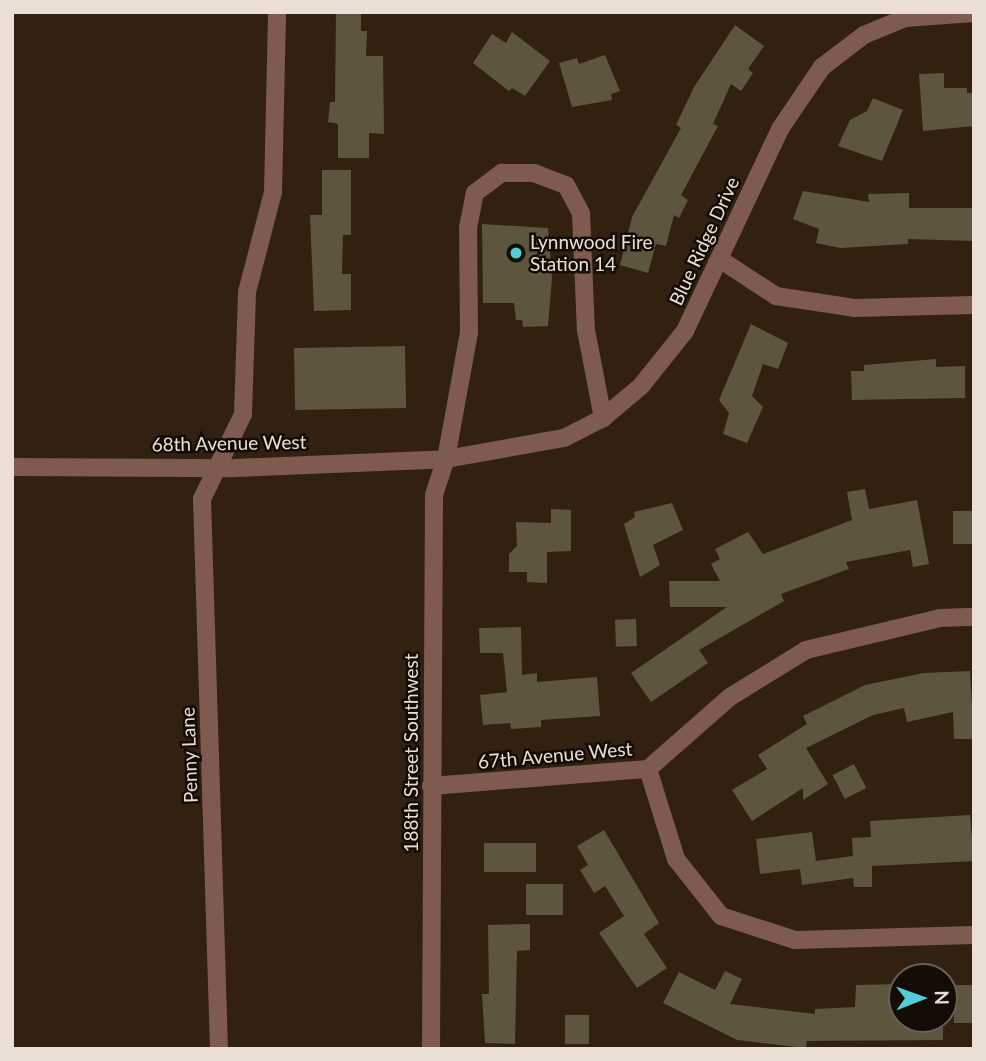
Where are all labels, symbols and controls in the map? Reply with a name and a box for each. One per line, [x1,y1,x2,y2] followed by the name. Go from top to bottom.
[664,173,744,309] street label: Blue Ridge Drive
[530,231,653,275] place label: Lynnwood Fire Station 14
[508,245,524,261] marker: Lynnwood Fire Station 14
[151,430,307,456] street label: 68th Avenue West
[400,653,422,853] street label: 188th Street Southwest
[176,706,202,804] street label: Penny Lane
[476,737,634,773] street label: 67th Avenue West
[888,963,958,1033] north arrow
[931,990,954,1005] text: N

